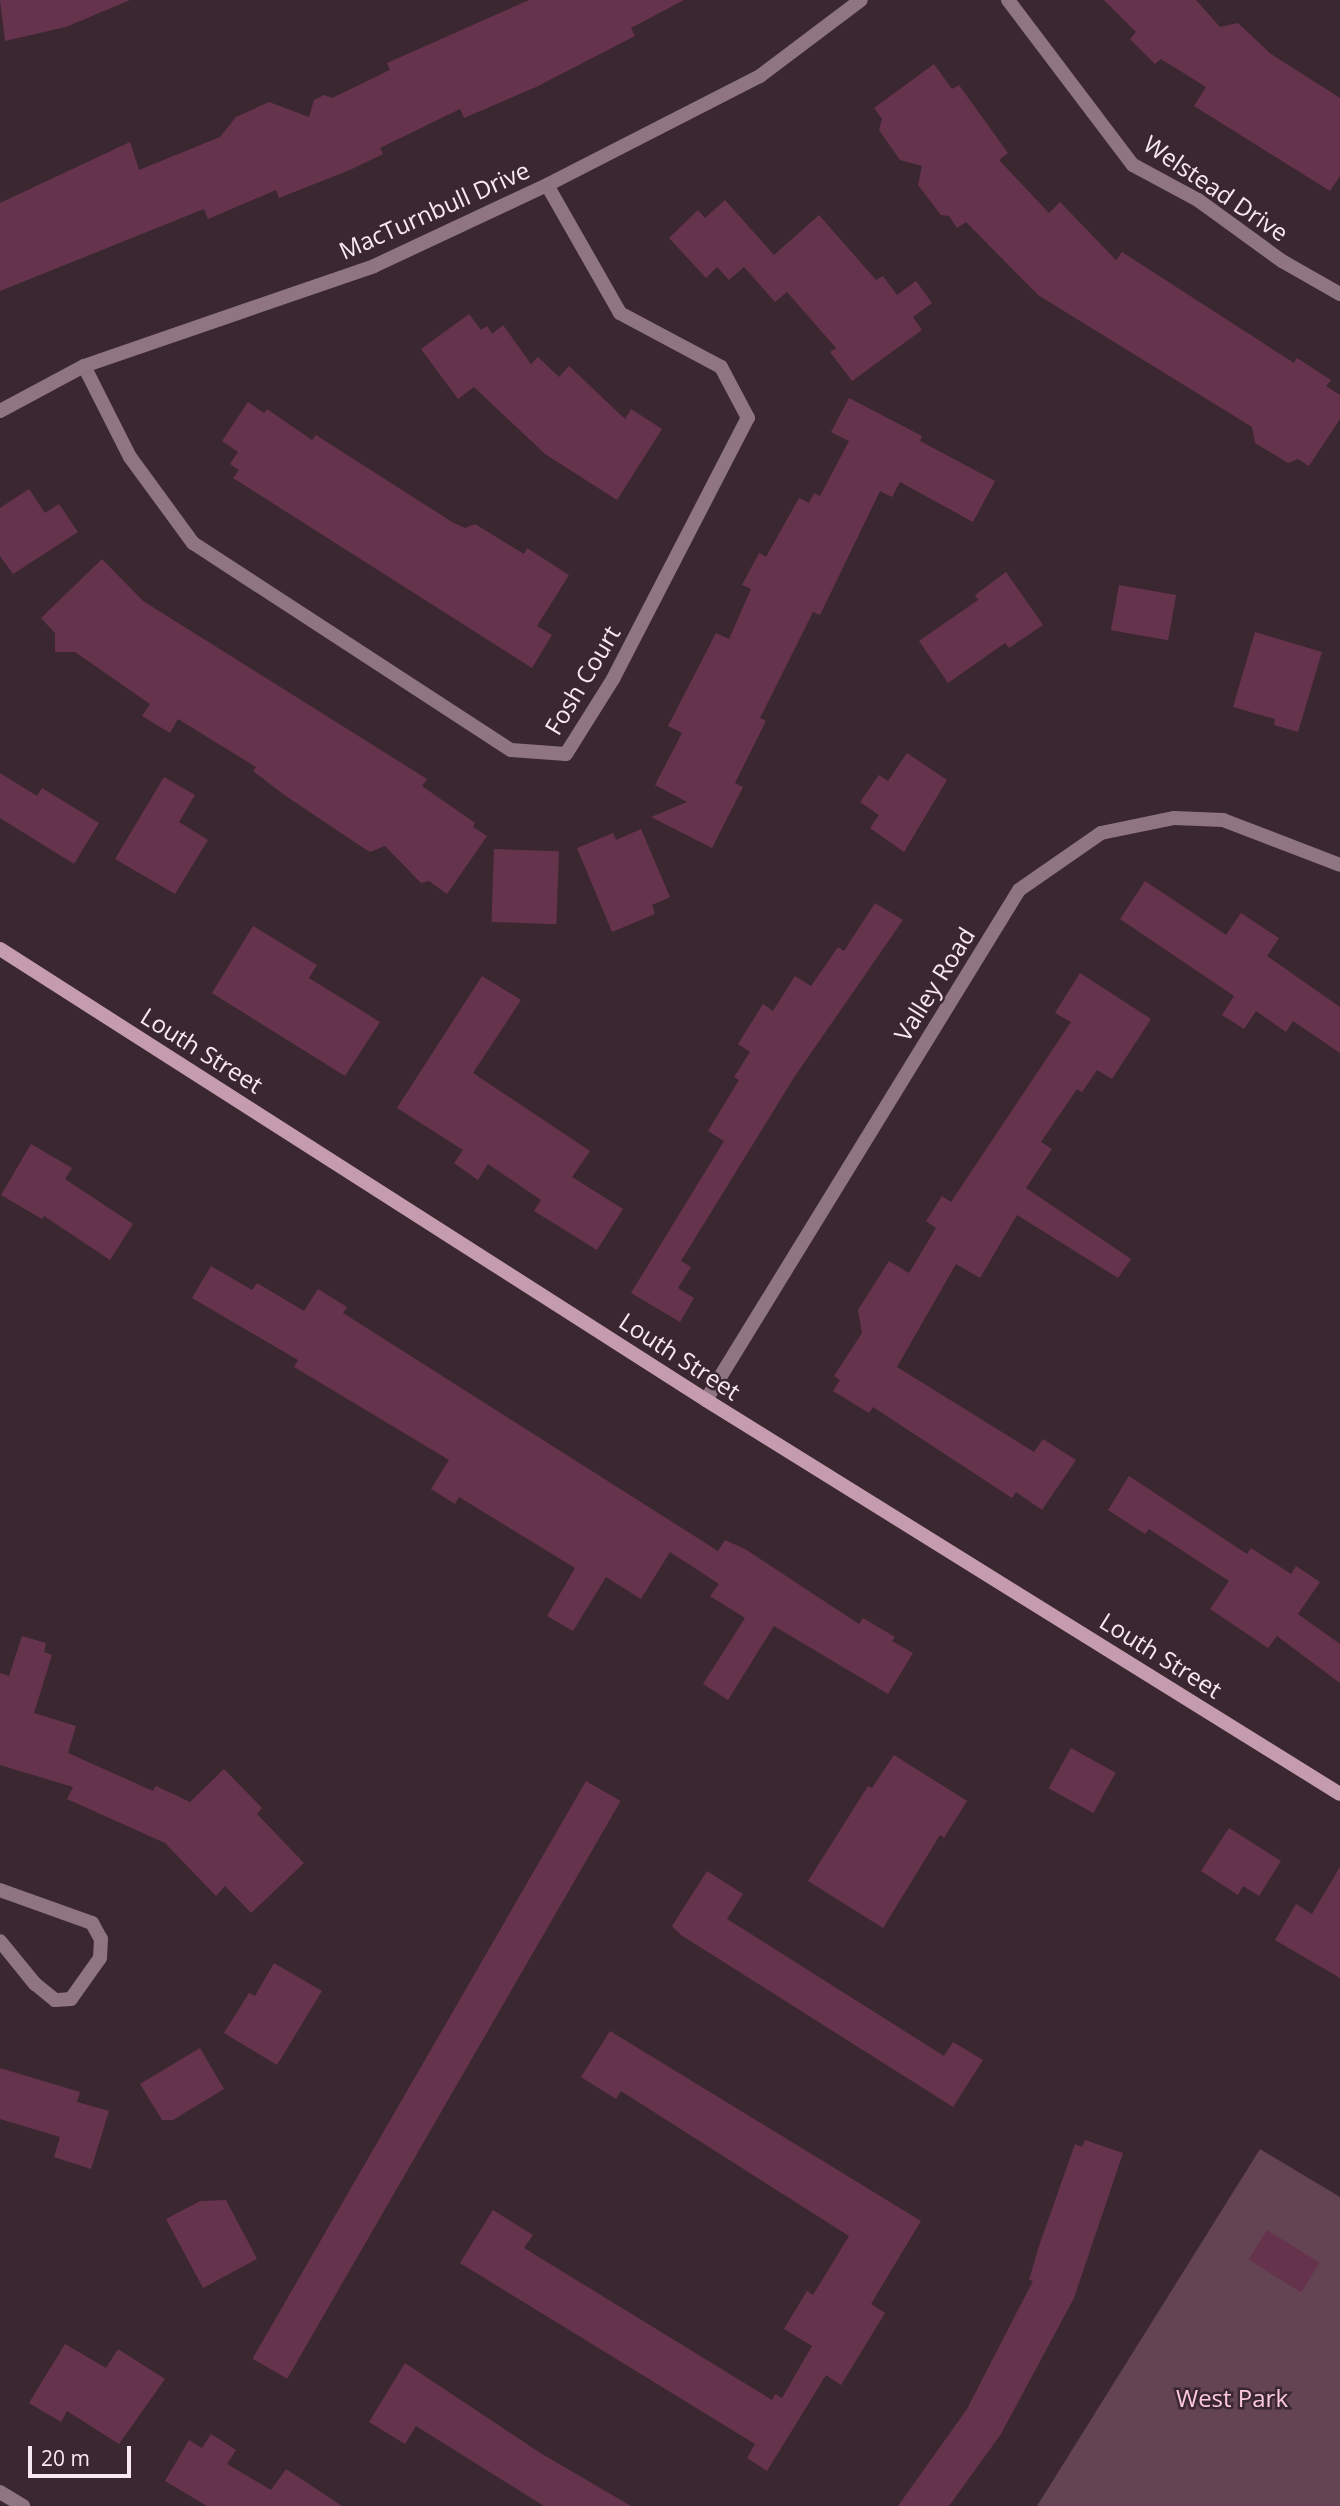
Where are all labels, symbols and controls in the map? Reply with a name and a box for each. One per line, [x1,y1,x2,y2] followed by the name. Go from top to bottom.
[1138,129,1294,247] street label: Welstead Drive
[334,155,534,265] street label: MacTurnbull Drive
[538,620,626,740] street label: Fosh Court
[888,922,980,1046] street label: Valley Road
[136,1001,268,1099] street label: Louth Street
[614,1306,746,1406] street label: Louth Street
[1095,1606,1227,1704] street label: Louth Street
[1176,2384,1288,2412] park label: West Park
[32,2432,135,2476] scale bar
[41,2444,90,2472] text: 20 m

